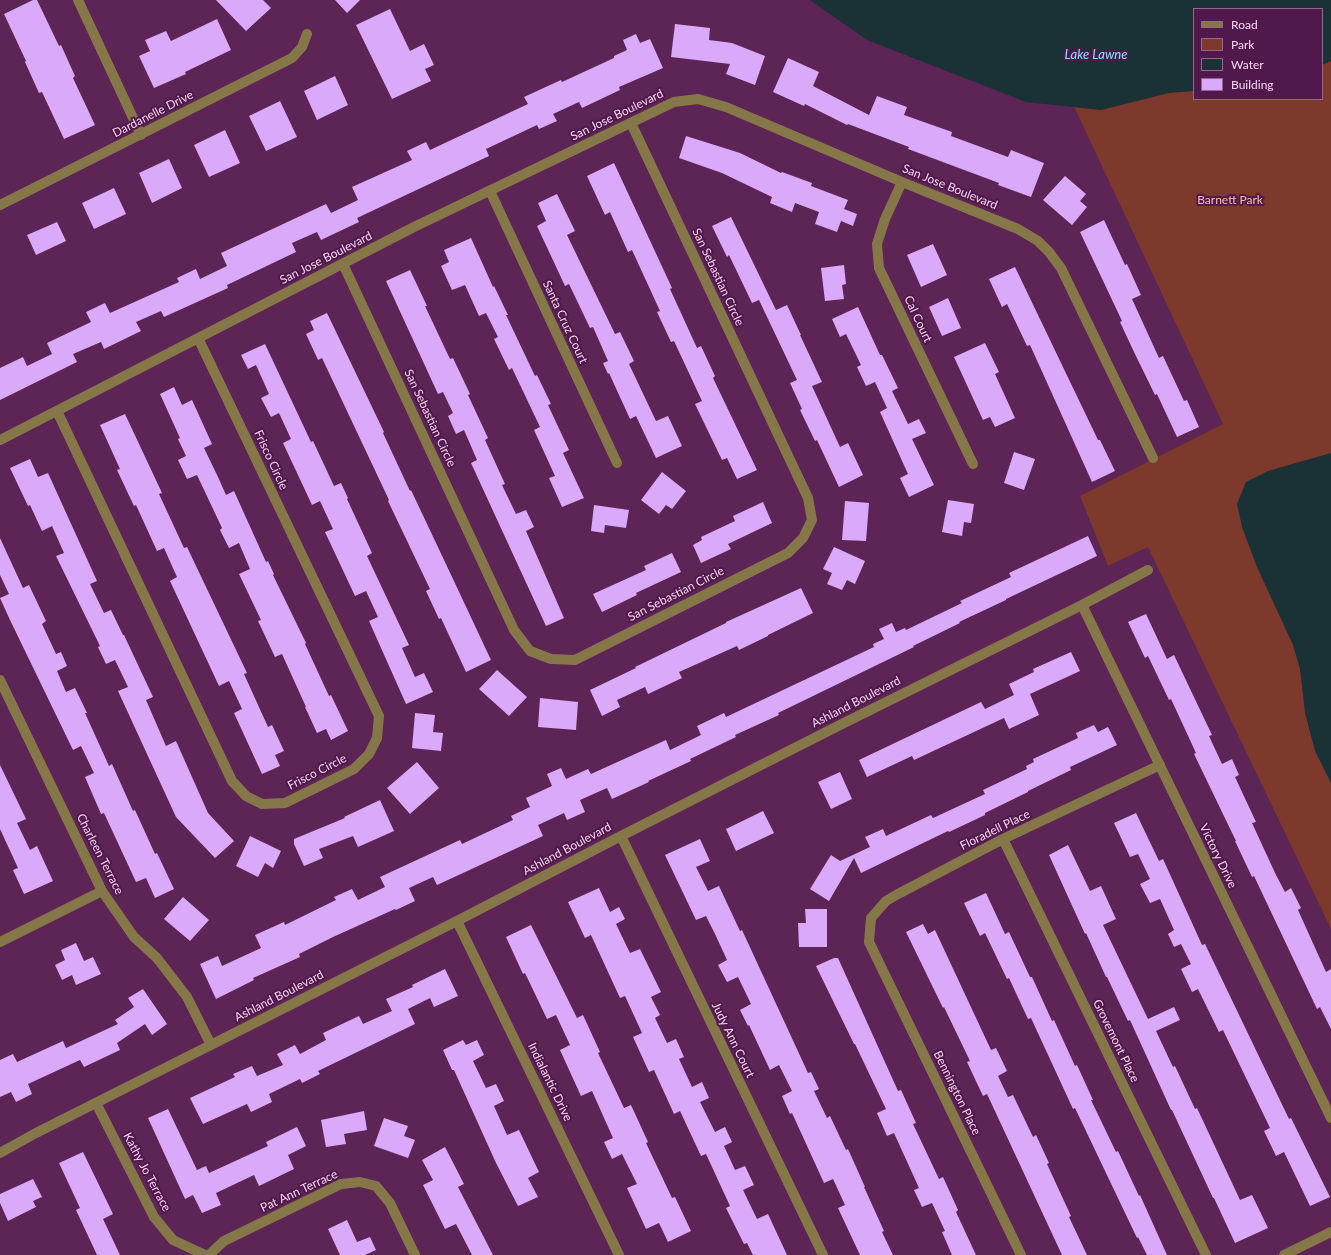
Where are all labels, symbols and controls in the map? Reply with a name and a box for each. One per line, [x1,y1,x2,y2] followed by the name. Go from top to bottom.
[1193,8,1323,100] legend
[1231,17,1258,32] text: Road
[1231,37,1254,52] text: Park
[1065,47,1127,63] water label: Lake Lawne
[1231,57,1264,72] text: Water
[1231,77,1274,92] text: Building
[568,86,666,144] street label: San Jose Boulevard
[110,88,196,140] street label: Dardanelle Drive
[900,161,1000,213] street label: San Jose Boulevard
[1197,193,1263,207] park label: Barnett Park
[689,226,747,328] street label: San Sebastian Circle
[278,229,374,287] street label: San Jose Boulevard
[539,278,591,366] street label: Santa Cruz Court
[901,293,935,345] street label: Cal Court
[401,367,459,469] street label: San Sebastian Circle
[251,428,291,492] street label: Frisco Circle
[626,564,726,624] street label: San Sebastian Circle
[809,673,903,731] street label: Ashland Boulevard
[285,751,349,793] street label: Frisco Circle
[958,807,1032,853] street label: Floradell Place
[73,811,127,897] street label: Charleen Terrace
[520,820,614,878] street label: Ashland Boulevard
[1196,821,1240,891] street label: Victory Drive
[232,967,326,1025] street label: Ashland Boulevard
[1090,997,1142,1085] street label: Grovemont Place
[709,1000,757,1080] street label: Judy Ann Court
[525,1040,575,1124] street label: Indialantic Drive
[930,1049,984,1137] street label: Bennington Place
[120,1130,174,1214] street label: Kathy Jo Terrace
[258,1167,340,1215] street label: Pat Ann Terrace

